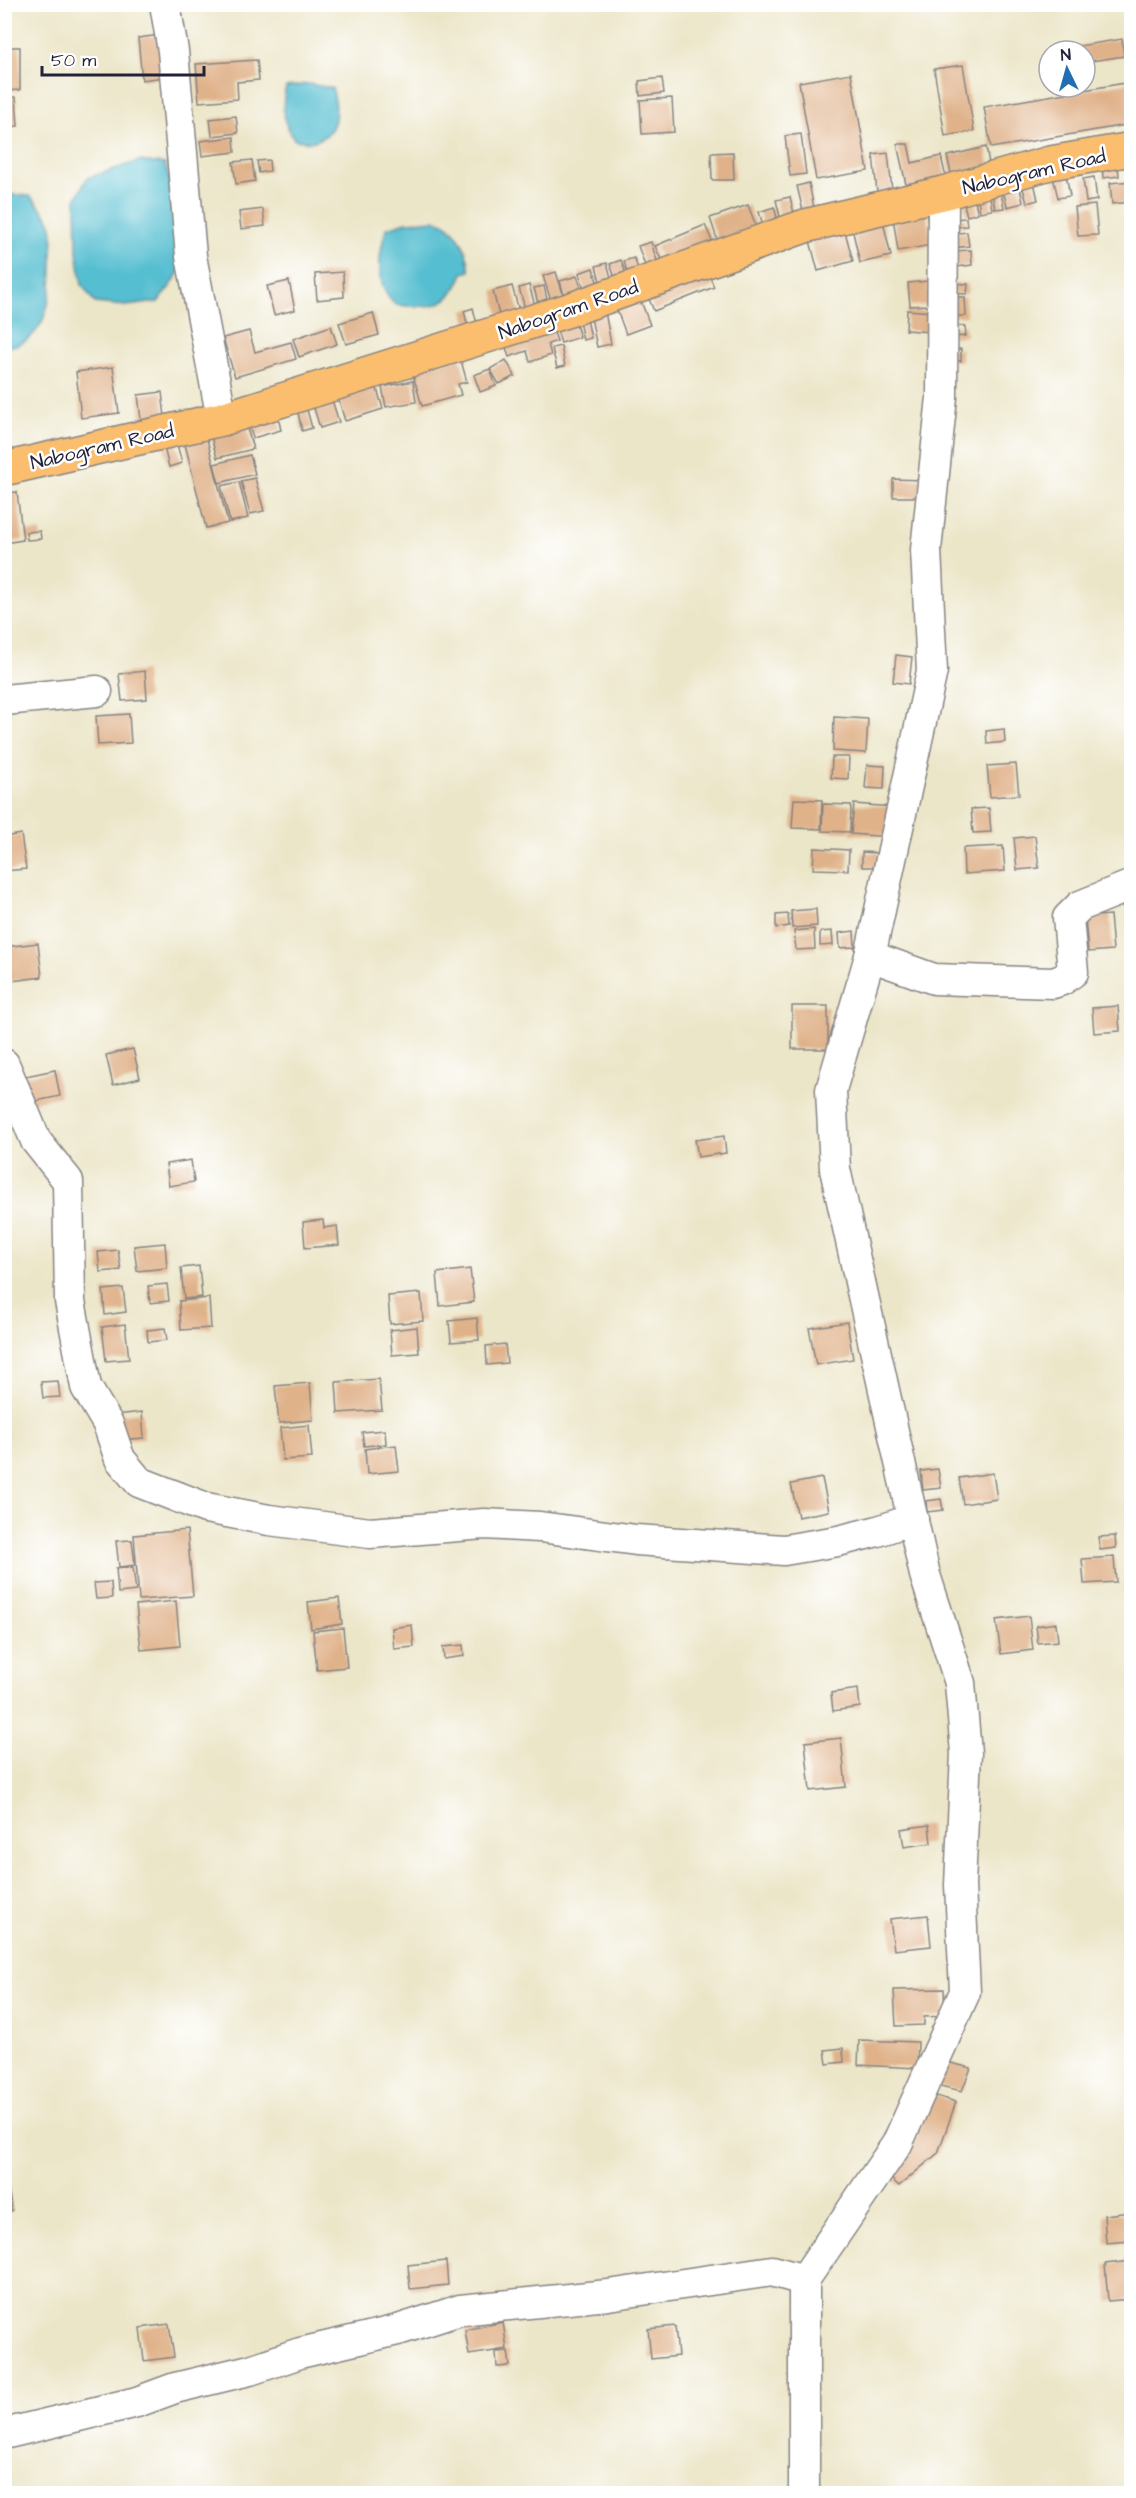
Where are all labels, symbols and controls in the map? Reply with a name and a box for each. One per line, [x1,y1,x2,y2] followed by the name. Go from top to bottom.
[42,39,204,77] scale bar
[1037,39,1097,99] north arrow
[1060,44,1072,66] text: N
[51,48,96,73] text: 50 m
[960,142,1109,203] street label: Nabogram Road
[495,273,642,348] street label: Nabogram Road
[28,417,177,478] street label: Nabogram Road

